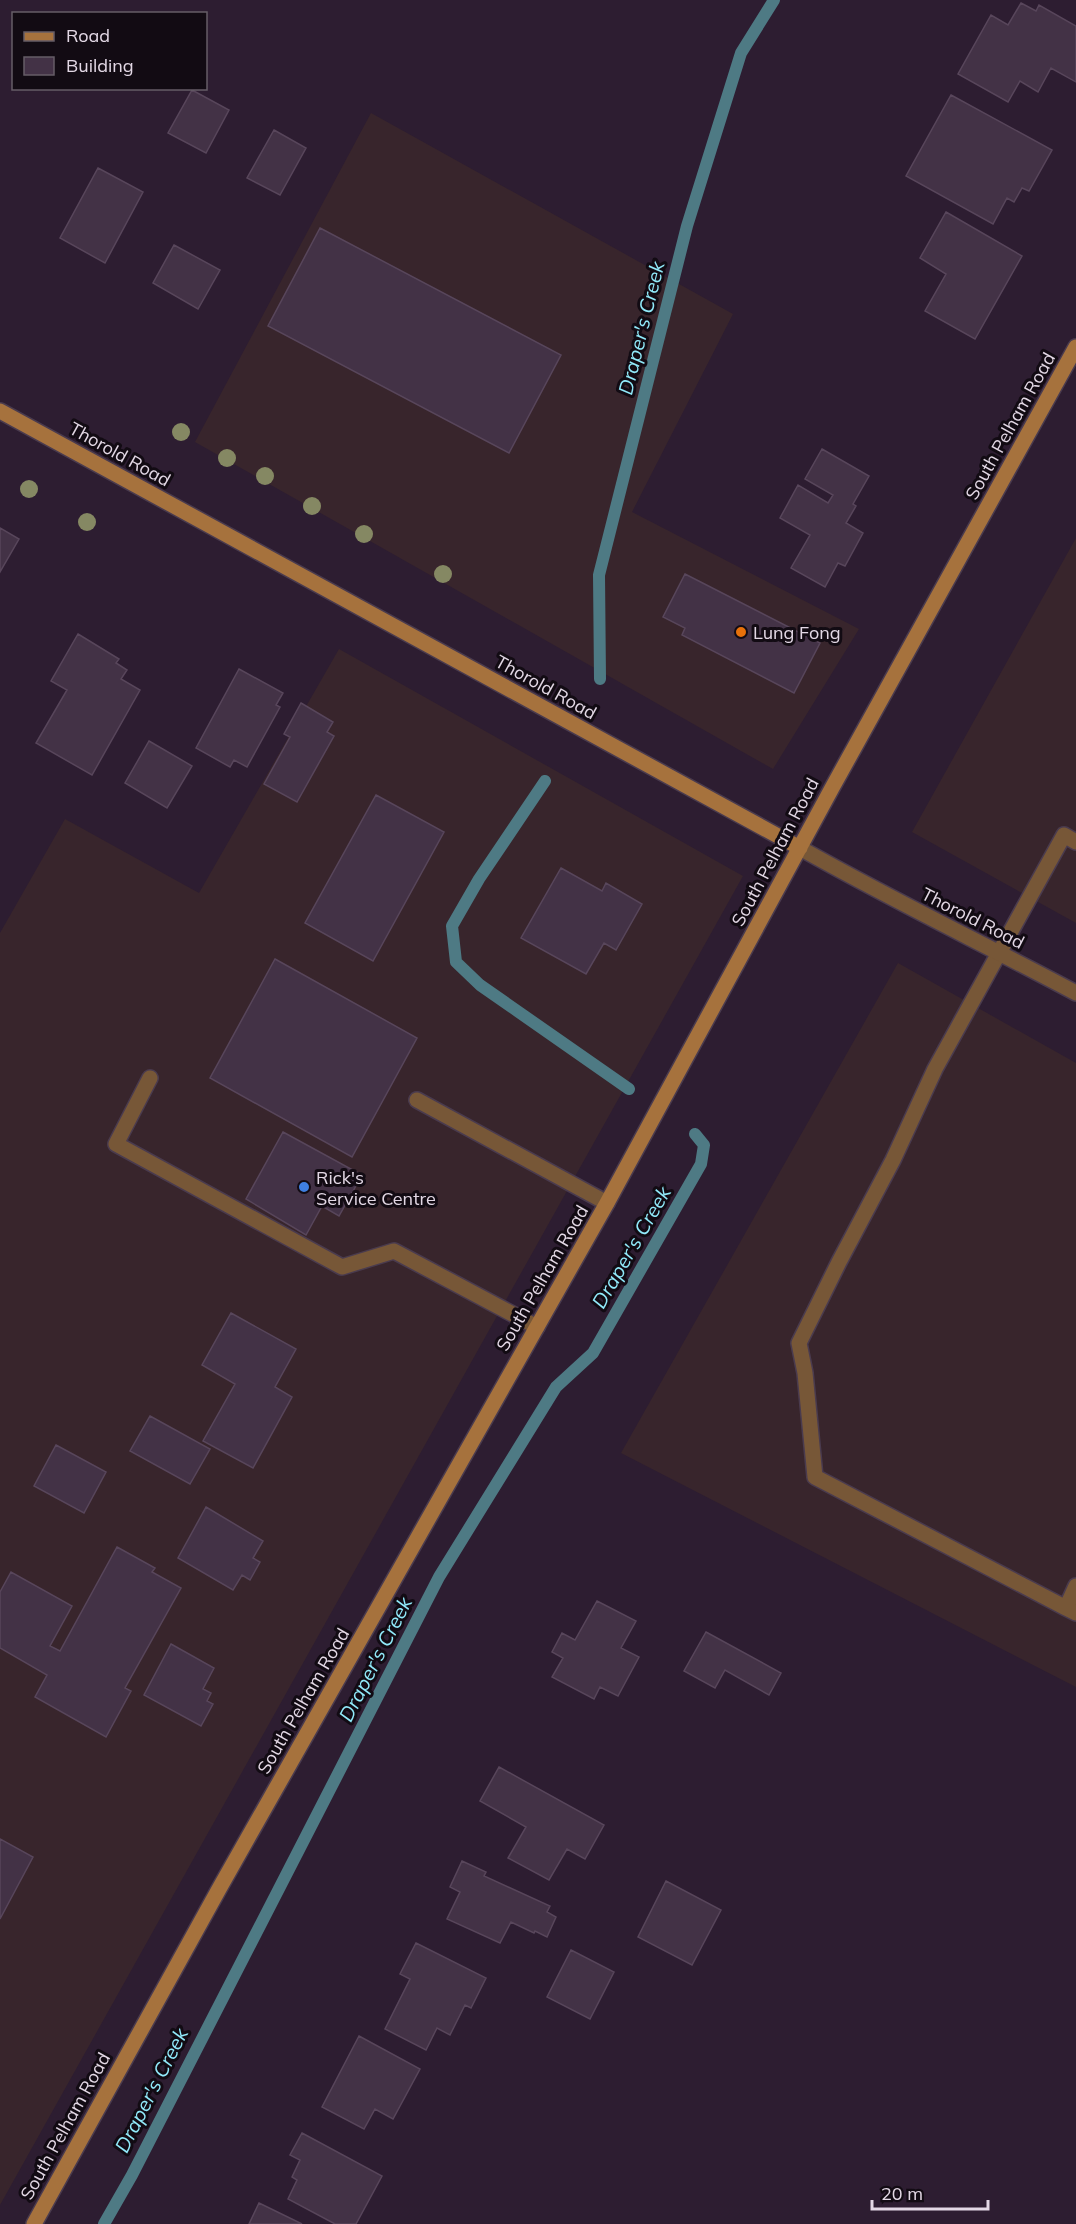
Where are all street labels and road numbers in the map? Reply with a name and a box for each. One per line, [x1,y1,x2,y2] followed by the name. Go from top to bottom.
[960,348,1060,504] street label: South Pelham Road
[65,417,175,491] street label: Thorold Road
[491,650,601,724] street label: Thorold Road
[726,774,824,930] street label: South Pelham Road
[918,882,1028,954] street label: Thorold Road
[491,1201,593,1355] street label: South Pelham Road
[252,1624,354,1778] street label: South Pelham Road
[15,2048,115,2204] street label: South Pelham Road

